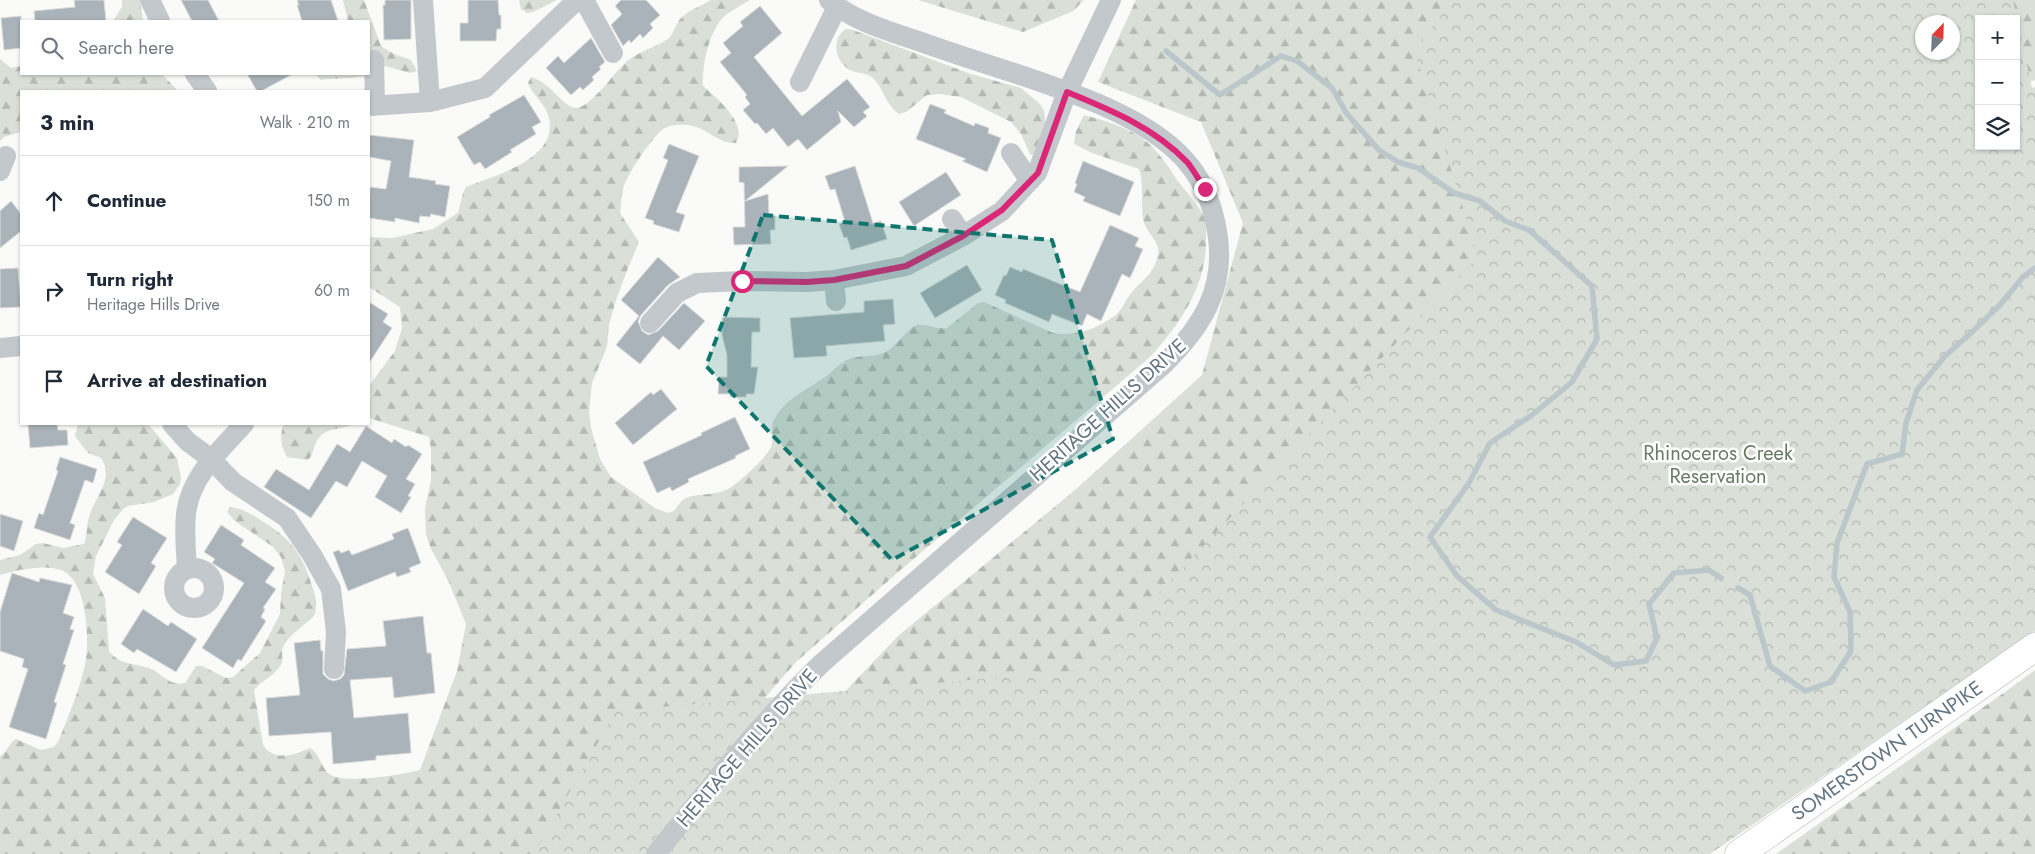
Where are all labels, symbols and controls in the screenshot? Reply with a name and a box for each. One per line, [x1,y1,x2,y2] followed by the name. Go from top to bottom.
[1915,15,1960,60] north arrow
[1975,15,2020,150] map controls
[1975,15,2020,60] button: +
[20,20,370,75] search box
[38,34,66,62] icon: search
[78,34,174,61] text: Search here
[1975,60,2020,105] button: −
[1975,105,2020,150] button: layers
[40,108,94,138] text: 3 min
[260,111,350,134] text: Walk · 210 m
[1194,178,1217,201] route end
[40,187,68,215] icon: ahead
[87,187,166,214] text: Continue
[307,189,350,212] text: 150 m
[87,266,173,293] text: Turn right
[731,270,754,293] route start
[40,277,68,305] icon: right
[314,279,350,302] text: 60 m
[87,293,220,316] text: Heritage Hills Drive
[1023,332,1193,488] street label: HERITAGE HILLS DRIVE
[40,367,68,395] icon: arrive
[87,367,267,394] text: Arrive at destination
[1643,439,1793,491] park label: Rhinoceros Creek Reservation
[670,662,824,834] street label: HERITAGE HILLS DRIVE
[1785,674,1989,828] street label: SOMERSTOWN TURNPIKE

